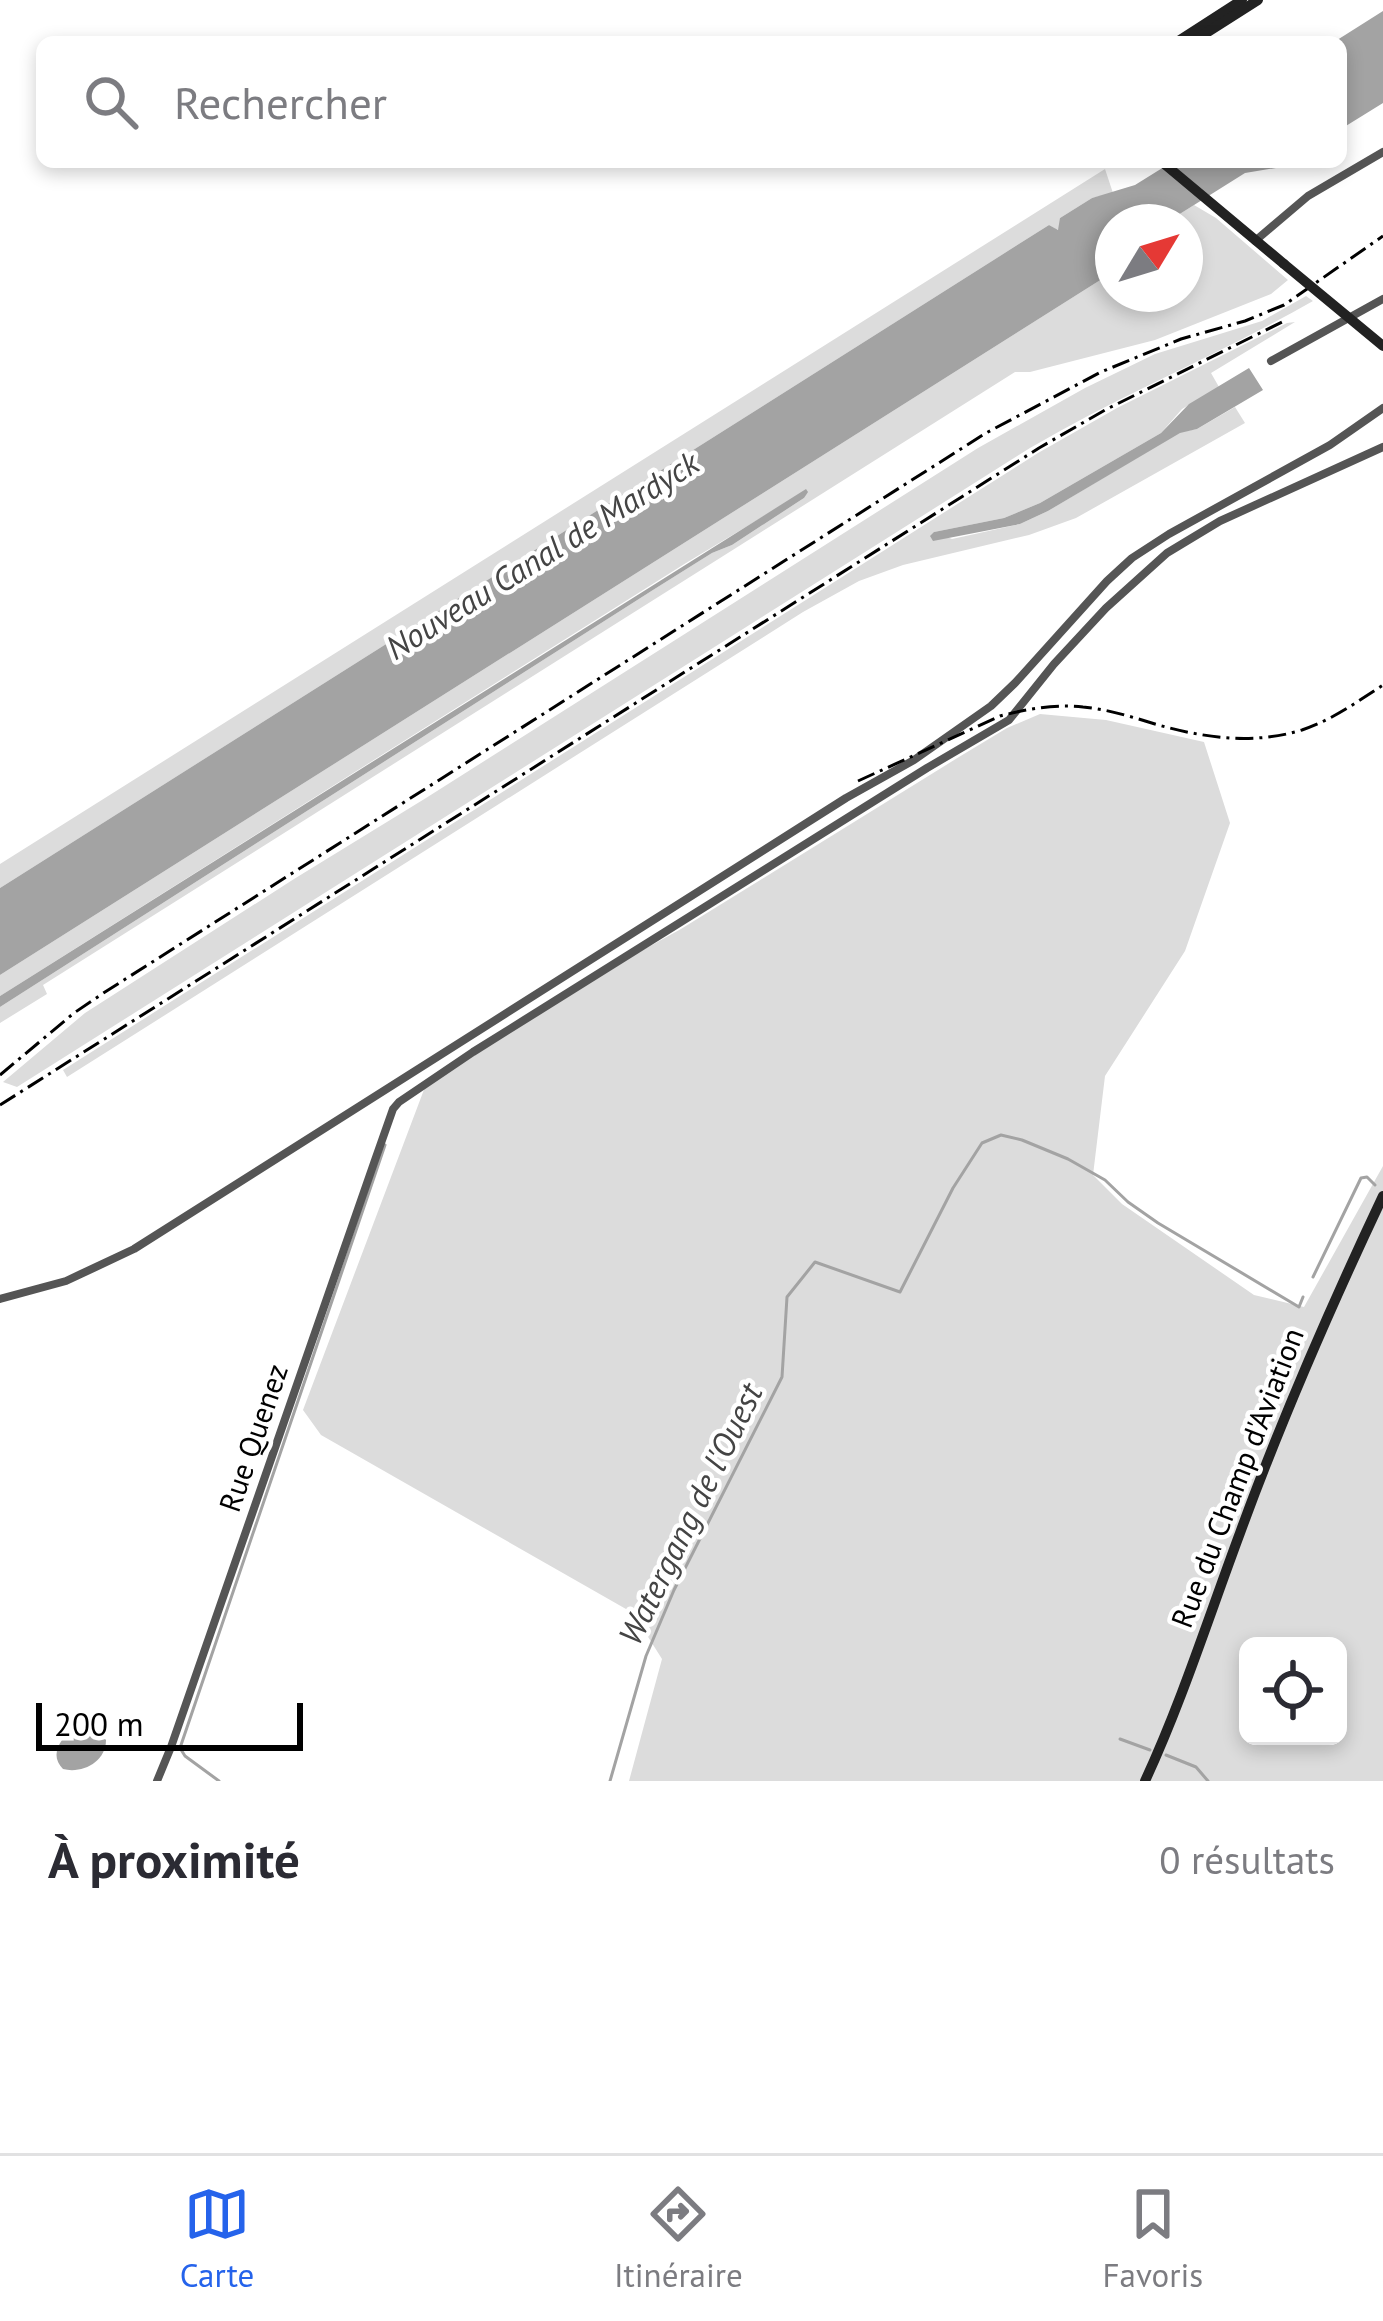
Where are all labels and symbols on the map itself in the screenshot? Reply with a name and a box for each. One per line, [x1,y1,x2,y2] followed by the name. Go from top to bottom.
[1095,204,1203,312] north arrow
[377,440,707,669] water label: Nouveau Canal de Mardyck
[1161,1322,1312,1633] street label: Rue du Champ d'Aviation
[209,1359,296,1516] street label: Rue Quenez
[608,1375,772,1651] water label: Watergang de l'Ouest
[36,1697,303,1750] scale bar

